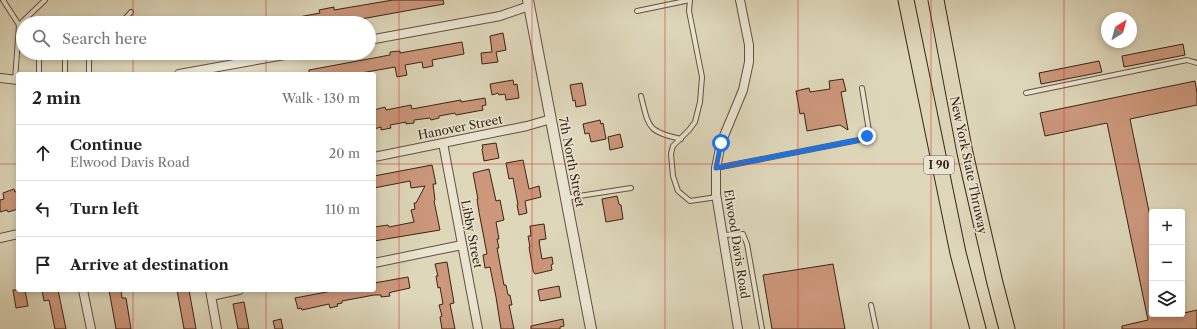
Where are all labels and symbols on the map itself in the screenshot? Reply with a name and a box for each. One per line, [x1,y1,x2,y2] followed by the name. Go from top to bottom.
[1101,12,1137,48] north arrow
[947,95,991,236] street label: New York State Thruway
[416,111,504,143] street label: Hanover Street
[556,115,588,209] street label: 7th North Street
[858,127,876,145] route end
[712,134,730,152] route start
[924,156,954,174] road number: I 90
[721,188,753,300] street label: Elwood Davis Road
[458,199,486,270] street label: Libby Street

